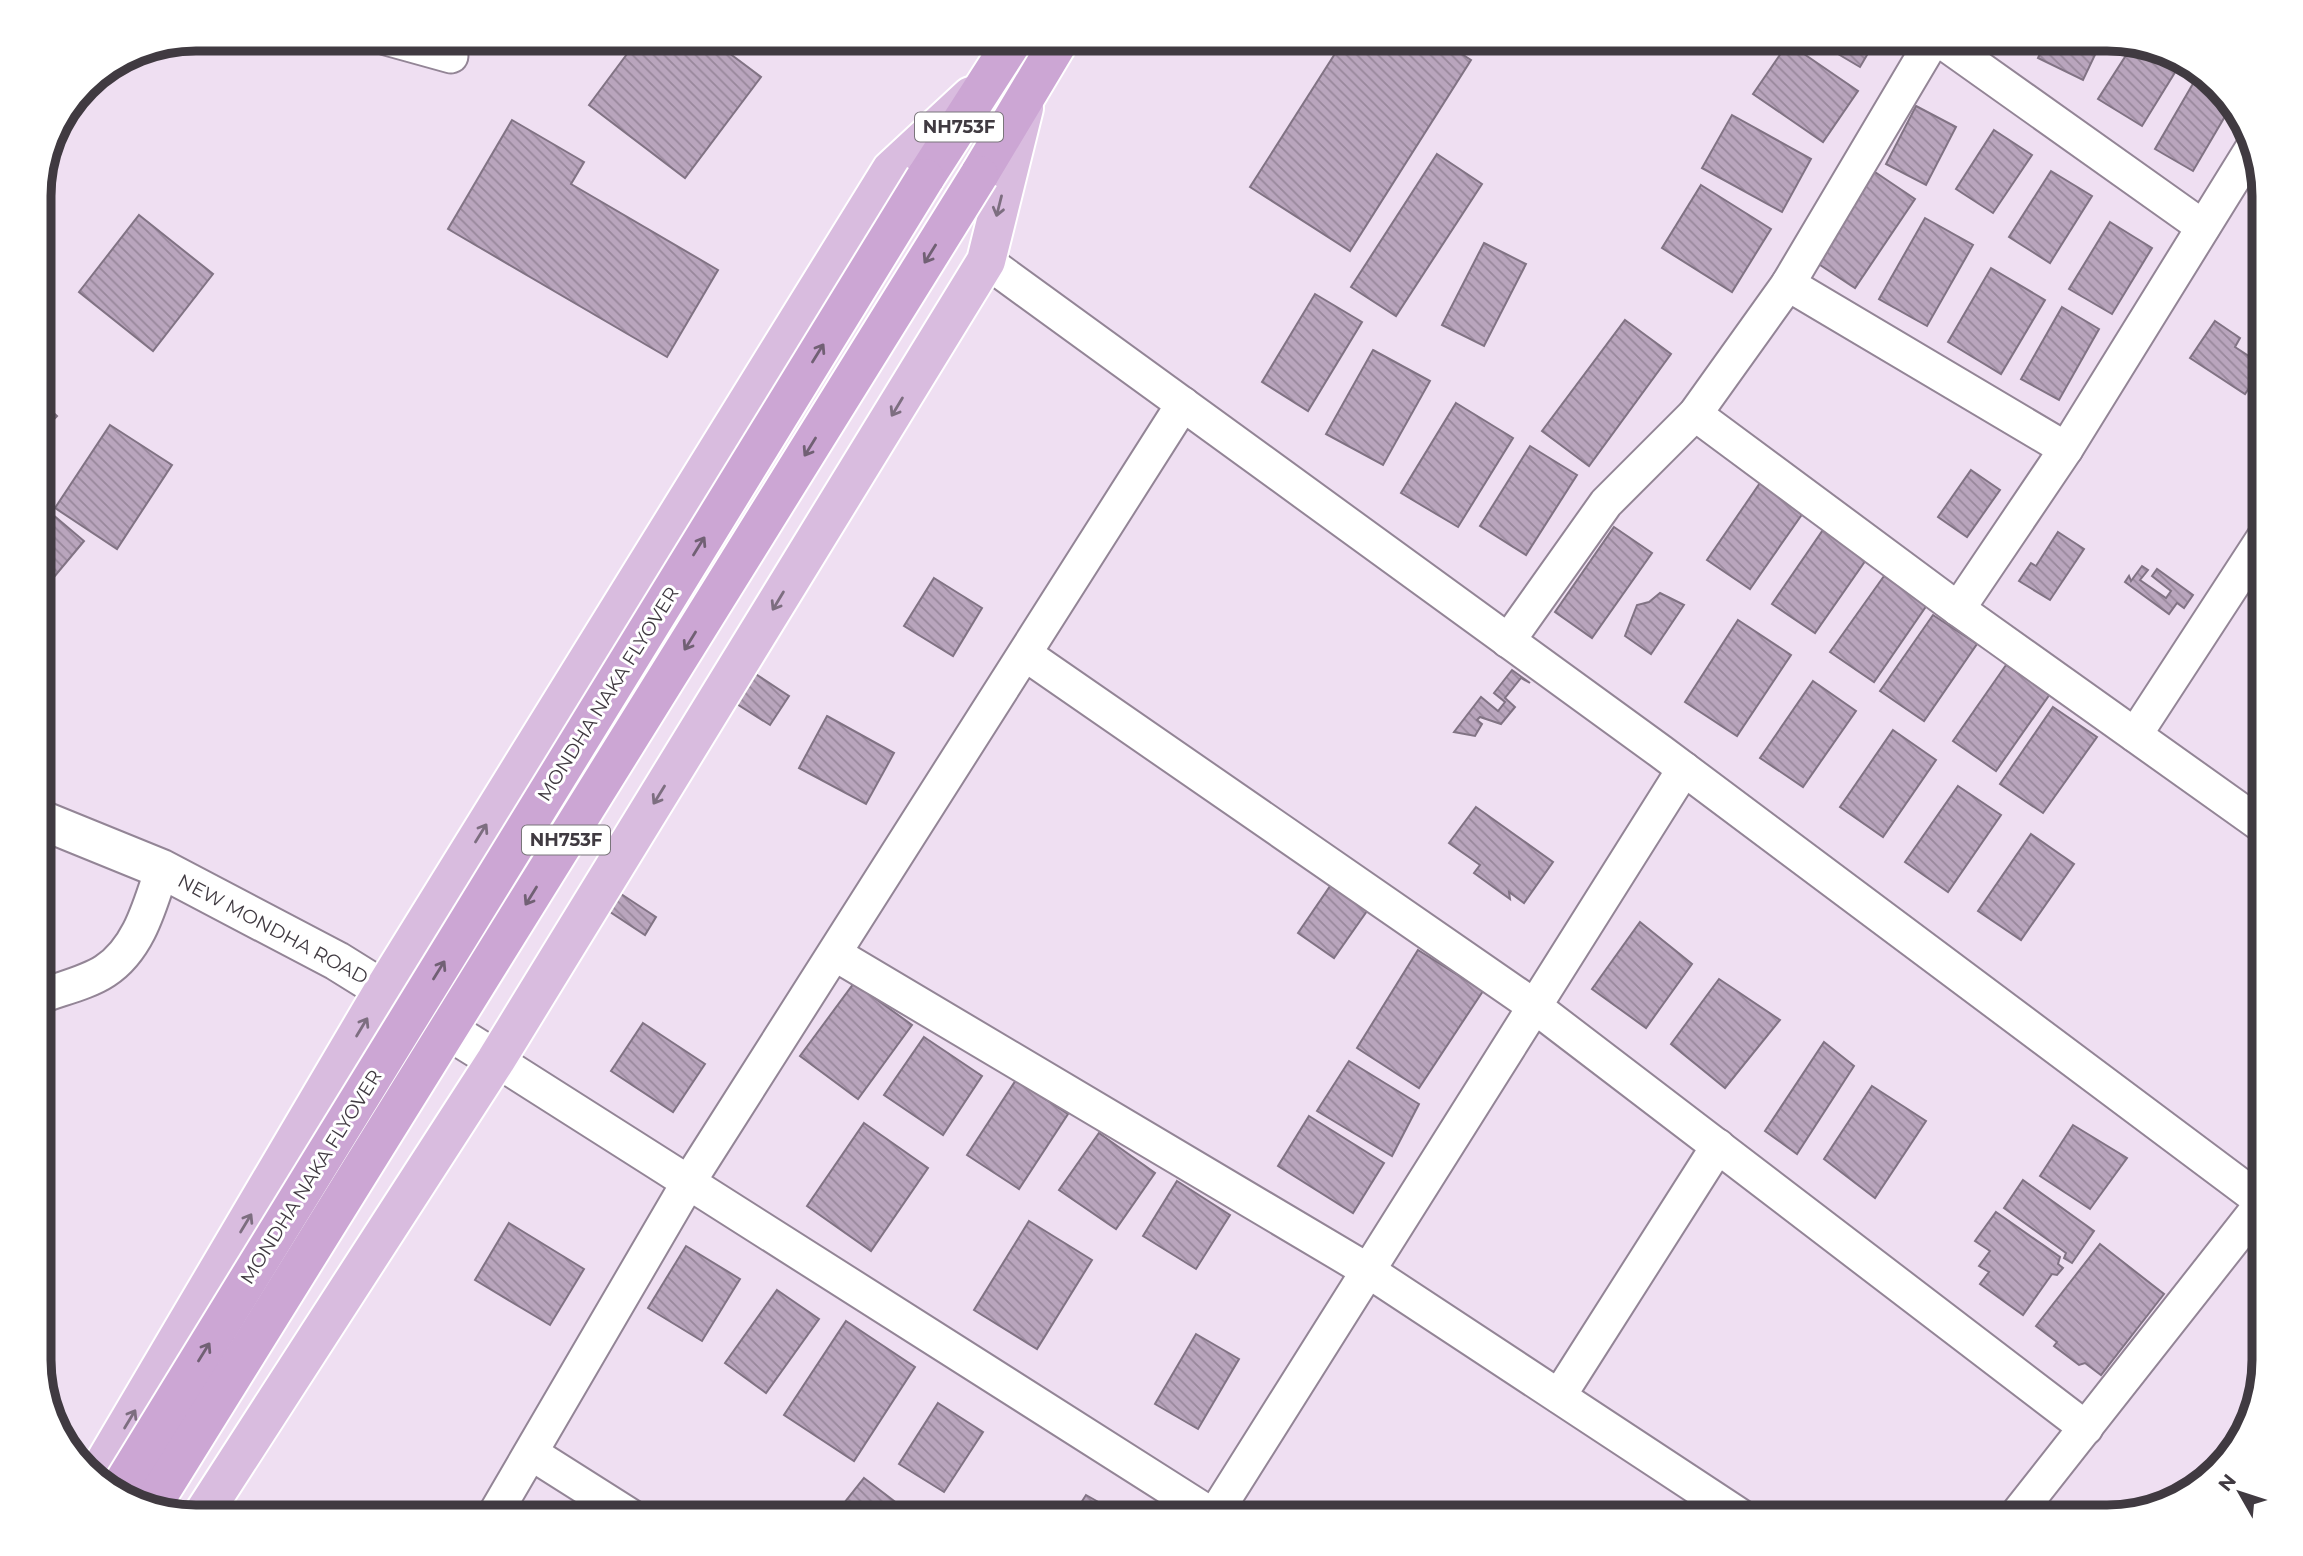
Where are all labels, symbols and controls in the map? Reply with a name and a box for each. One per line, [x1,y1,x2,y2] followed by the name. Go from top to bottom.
[915,112,1003,142] road number: NH753F
[992,194,1005,217] one-way arrow
[923,244,937,264] one-way arrow
[811,343,825,363] one-way arrow
[889,396,903,416] one-way arrow
[803,437,817,457] one-way arrow
[692,537,706,557] one-way arrow
[532,583,684,805] street label: MONDHA NAKA FLYOVER
[771,590,785,610] one-way arrow
[683,630,697,650] one-way arrow
[652,784,666,804] one-way arrow
[474,823,488,843] one-way arrow
[522,826,610,854] road number: NH753F
[174,869,372,989] street label: NEW MONDHA ROAD
[524,886,538,906] one-way arrow
[431,961,446,980] one-way arrow
[355,1017,369,1037] one-way arrow
[235,1066,387,1288] street label: MONDHA NAKA FLYOVER
[239,1213,253,1233] one-way arrow
[198,1342,212,1362] one-way arrow
[124,1409,138,1429] one-way arrow
[2205,1458,2275,1528] north arrow
[2213,1469,2241,1496] text: N

